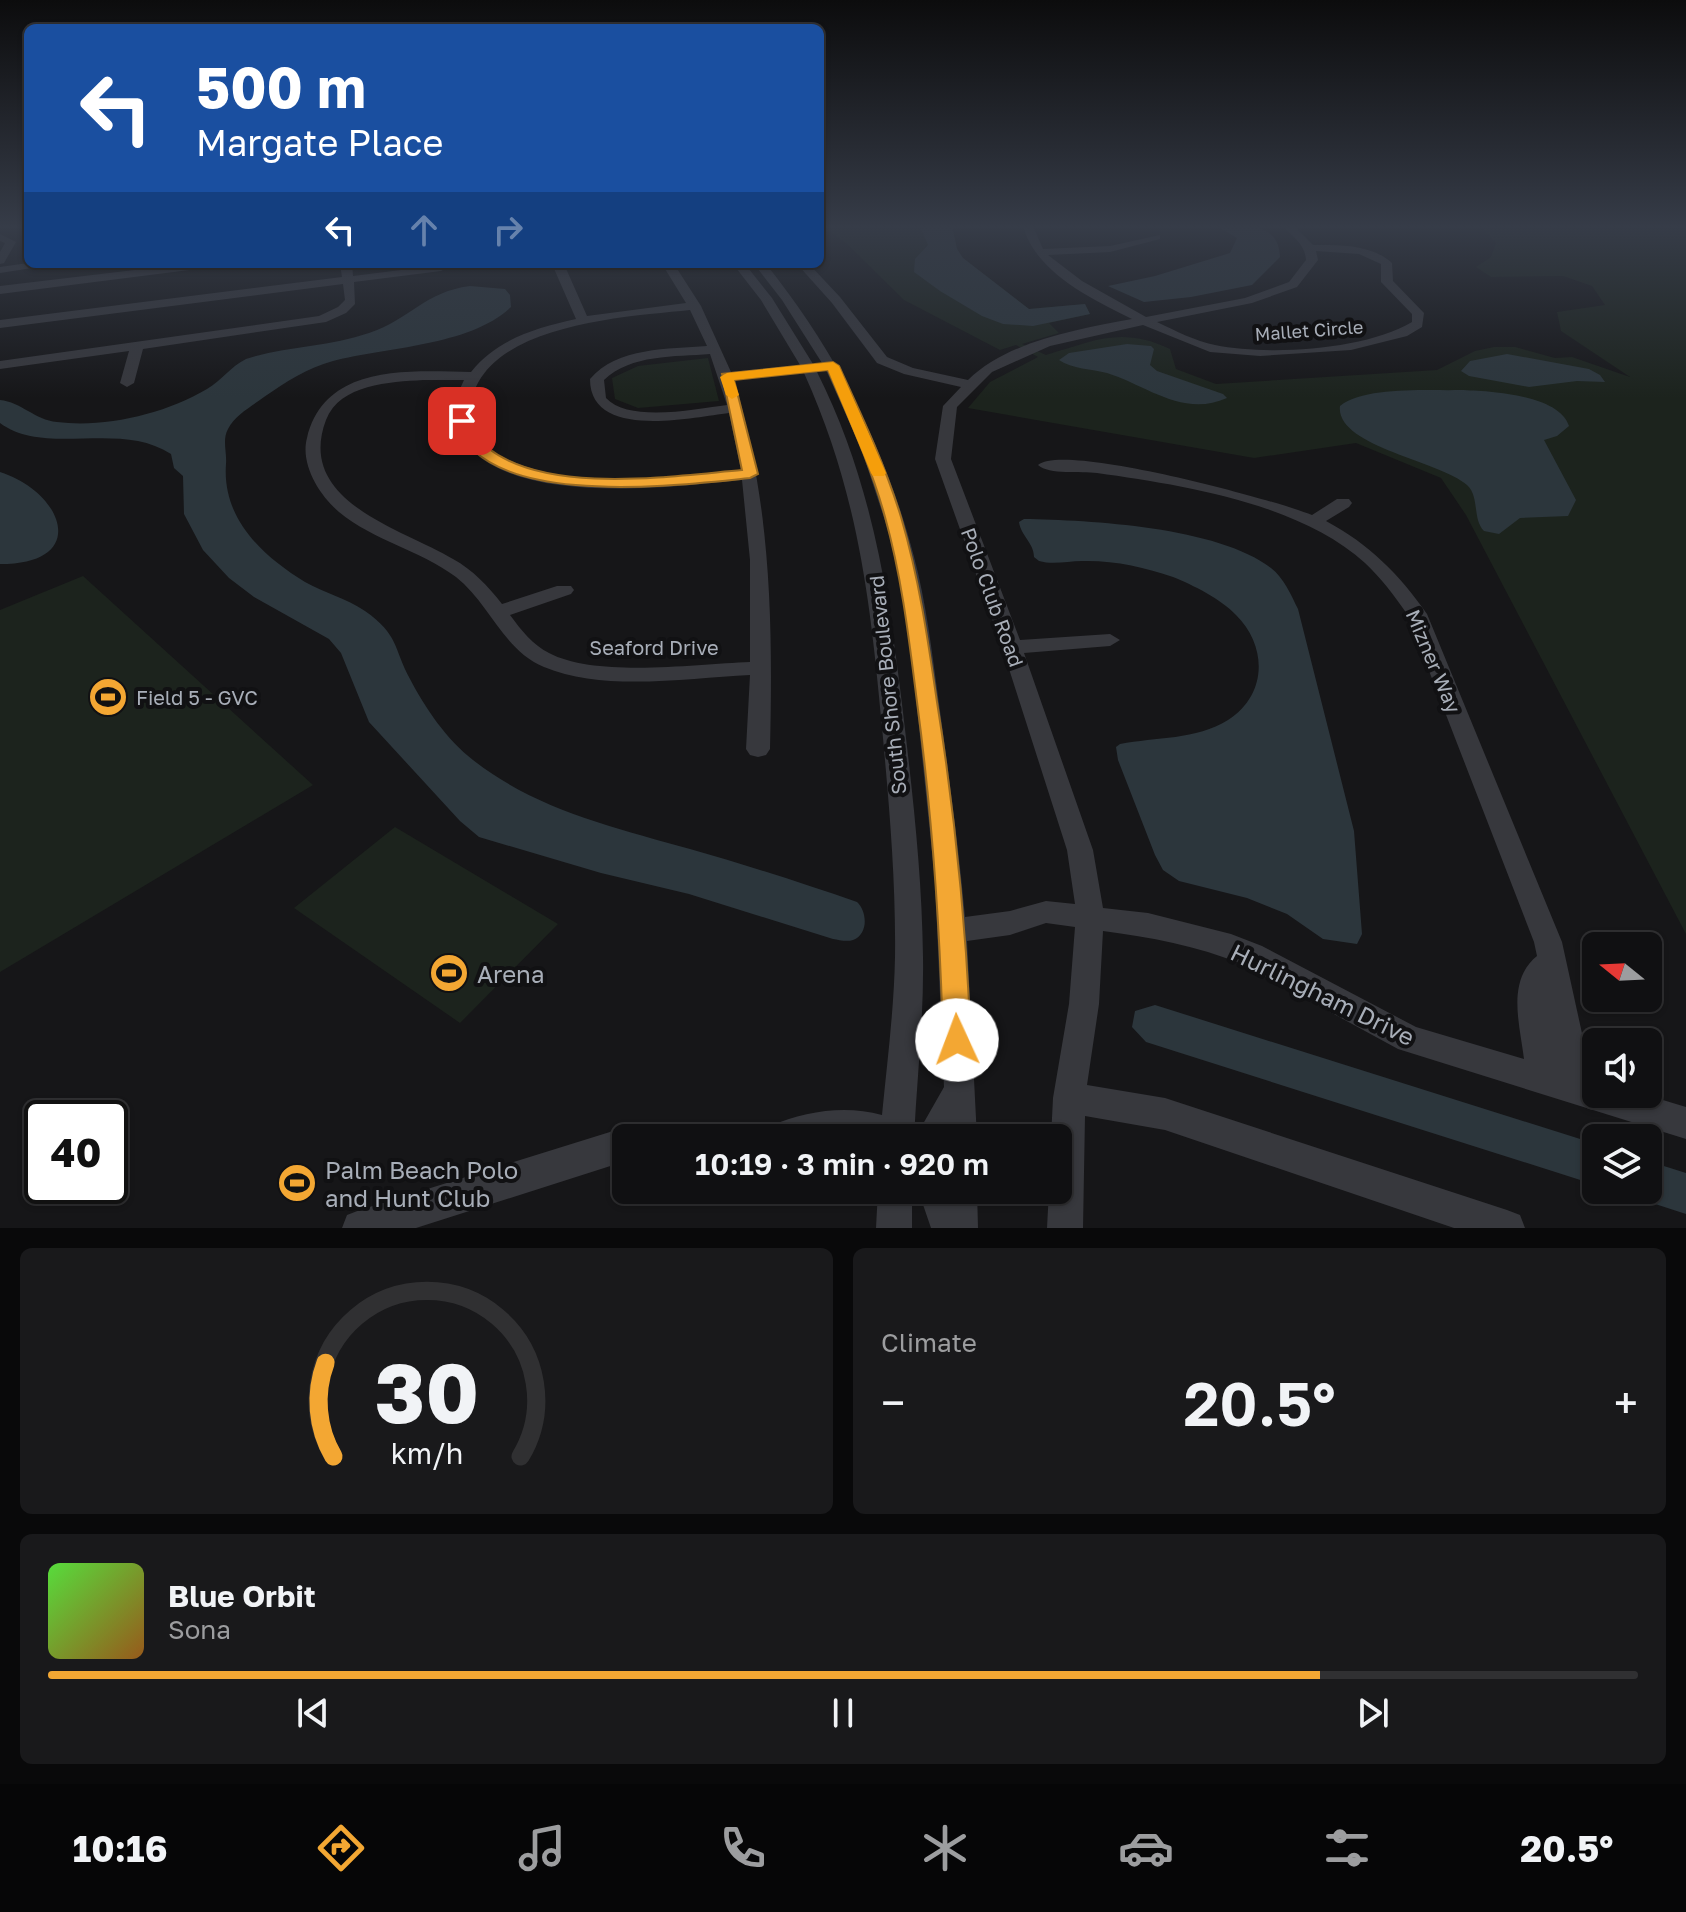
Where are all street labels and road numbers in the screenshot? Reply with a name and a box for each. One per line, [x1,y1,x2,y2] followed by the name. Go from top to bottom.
[1254,315,1364,345] street label: Mallet Circle
[957,524,1029,670] street label: Polo Club Road
[864,574,910,796] street label: South Shore Boulevard
[1401,606,1467,716] street label: Mizner Way
[589,635,719,659] street label: Seaford Drive
[1226,937,1420,1051] street label: Hurlingham Drive

